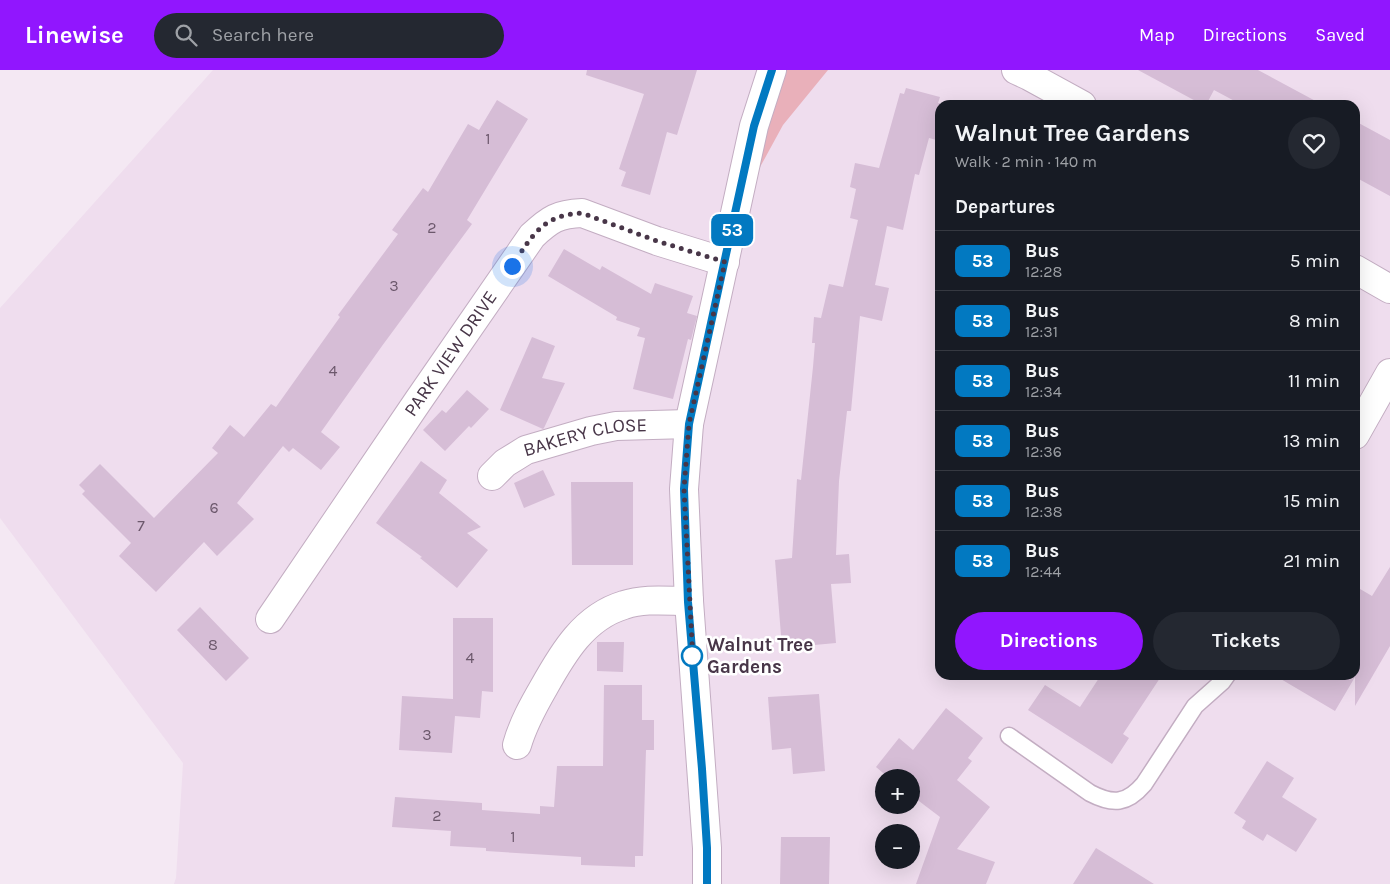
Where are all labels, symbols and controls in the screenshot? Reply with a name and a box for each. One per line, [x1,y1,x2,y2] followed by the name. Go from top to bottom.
[154,13,504,58] search box
[25,21,124,49] text: Linewise
[172,21,200,49] icon: search
[212,24,314,46] text: Search here
[1139,24,1175,46] text: Map
[1203,24,1287,46] text: Directions
[1315,24,1365,46] text: Saved
[1288,117,1340,169] button: heart
[955,119,1190,147] text: Walnut Tree Gardens
[485,129,491,148] house number: 1
[955,152,1097,171] text: Walk · 2 min · 140 m
[955,196,1055,218] text: Departures
[710,214,754,246] line badge: 53
[427,218,437,237] house number: 2
[721,219,743,241] text: 53
[1025,240,1059,262] text: Bus
[972,250,993,272] text: 53
[1290,250,1340,272] text: 5 min
[500,254,525,279] your location
[1025,262,1062,281] text: 12:28
[389,276,399,295] house number: 3
[400,287,502,421] street label: PARK VIEW DRIVE
[1025,300,1059,322] text: Bus
[972,310,993,332] text: 53
[1289,310,1340,332] text: 8 min
[1025,322,1058,341] text: 12:31
[1025,360,1059,382] text: Bus
[329,361,338,380] house number: 4
[972,370,993,392] text: 53
[1288,370,1340,392] text: 11 min
[1025,382,1062,401] text: 12:34
[521,414,647,461] street label: BAKERY CLOSE
[1025,420,1059,442] text: Bus
[972,430,993,452] text: 53
[1283,430,1340,452] text: 13 min
[1025,442,1062,461] text: 12:36
[1025,480,1059,502] text: Bus
[972,490,993,512] text: 53
[1284,490,1340,512] text: 15 min
[209,498,219,517] house number: 6
[1025,502,1063,521] text: 12:38
[137,516,145,535] house number: 7
[1025,540,1059,562] text: Bus
[972,550,993,572] text: 53
[1283,550,1340,572] text: 21 min
[1025,562,1061,581] text: 12:44
[955,612,1143,670] button: Directions
[1153,612,1340,670] button: Tickets
[707,634,813,678] place label: Walnut Tree Gardens
[208,635,218,654] house number: 8
[681,645,703,667] marker: Walnut Tree Gardens
[466,648,475,667] house number: 4
[422,725,432,744] house number: 3
[875,769,920,869] map controls
[875,769,920,814] button: +
[432,806,442,825] house number: 2
[875,824,920,869] button: −
[510,827,516,846] house number: 1

